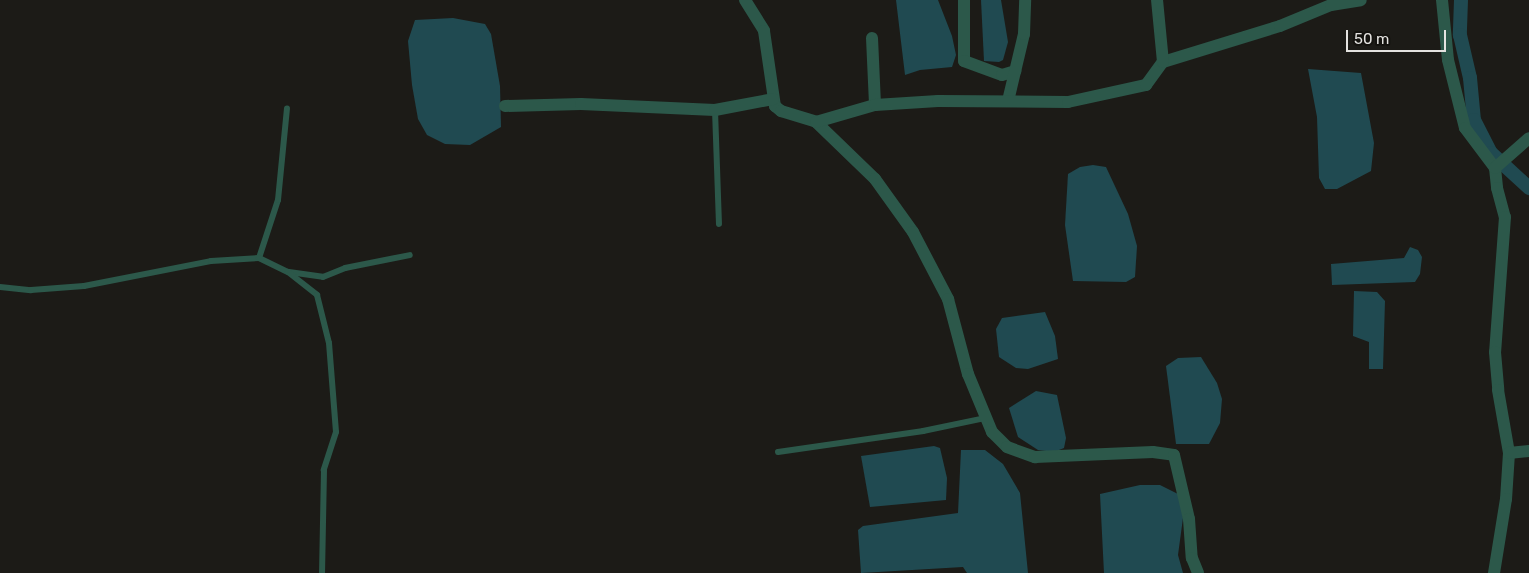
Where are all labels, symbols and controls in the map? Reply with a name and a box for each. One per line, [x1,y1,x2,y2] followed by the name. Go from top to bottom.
[1349,20,1449,52] scale bar
[1354,30,1389,48] text: 50 m

